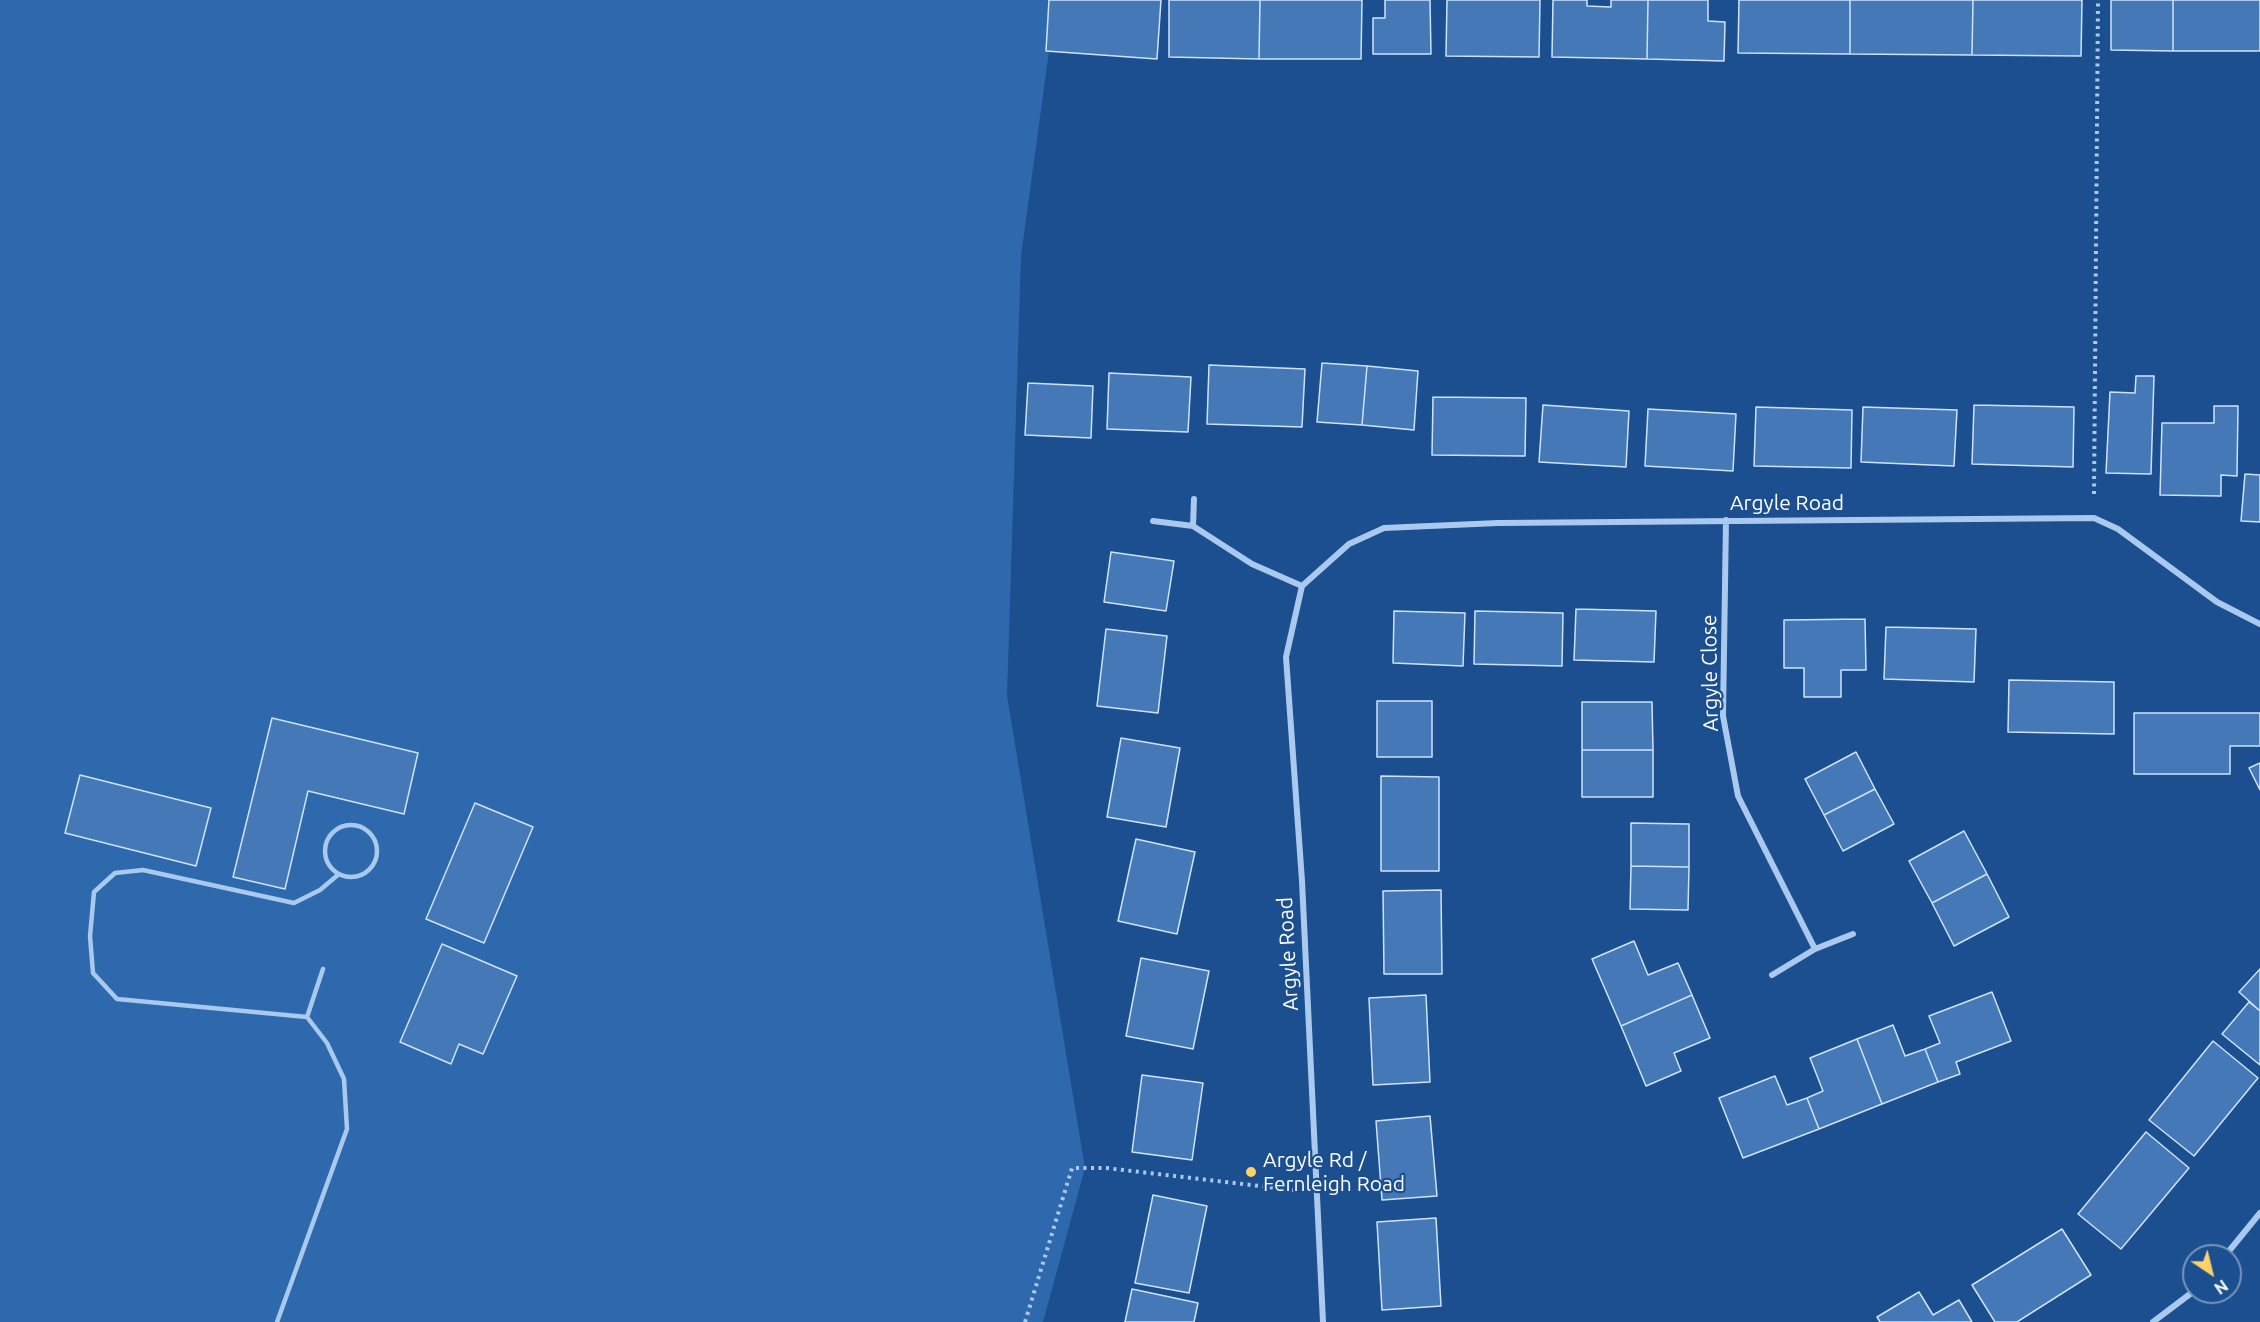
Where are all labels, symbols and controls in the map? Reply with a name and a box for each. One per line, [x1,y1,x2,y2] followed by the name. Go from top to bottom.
[1730,490,1844,516] street label: Argyle Road
[1696,614,1724,732] street label: Argyle Close
[1272,896,1304,1012] street label: Argyle Road
[1263,1147,1405,1197] place label: Argyle Rd / Fernleigh Road
[1244,1165,1258,1179] marker: Argyle Rd / Fernleigh Road
[2182,1244,2242,1304] north arrow
[2211,1276,2231,1298] text: N

